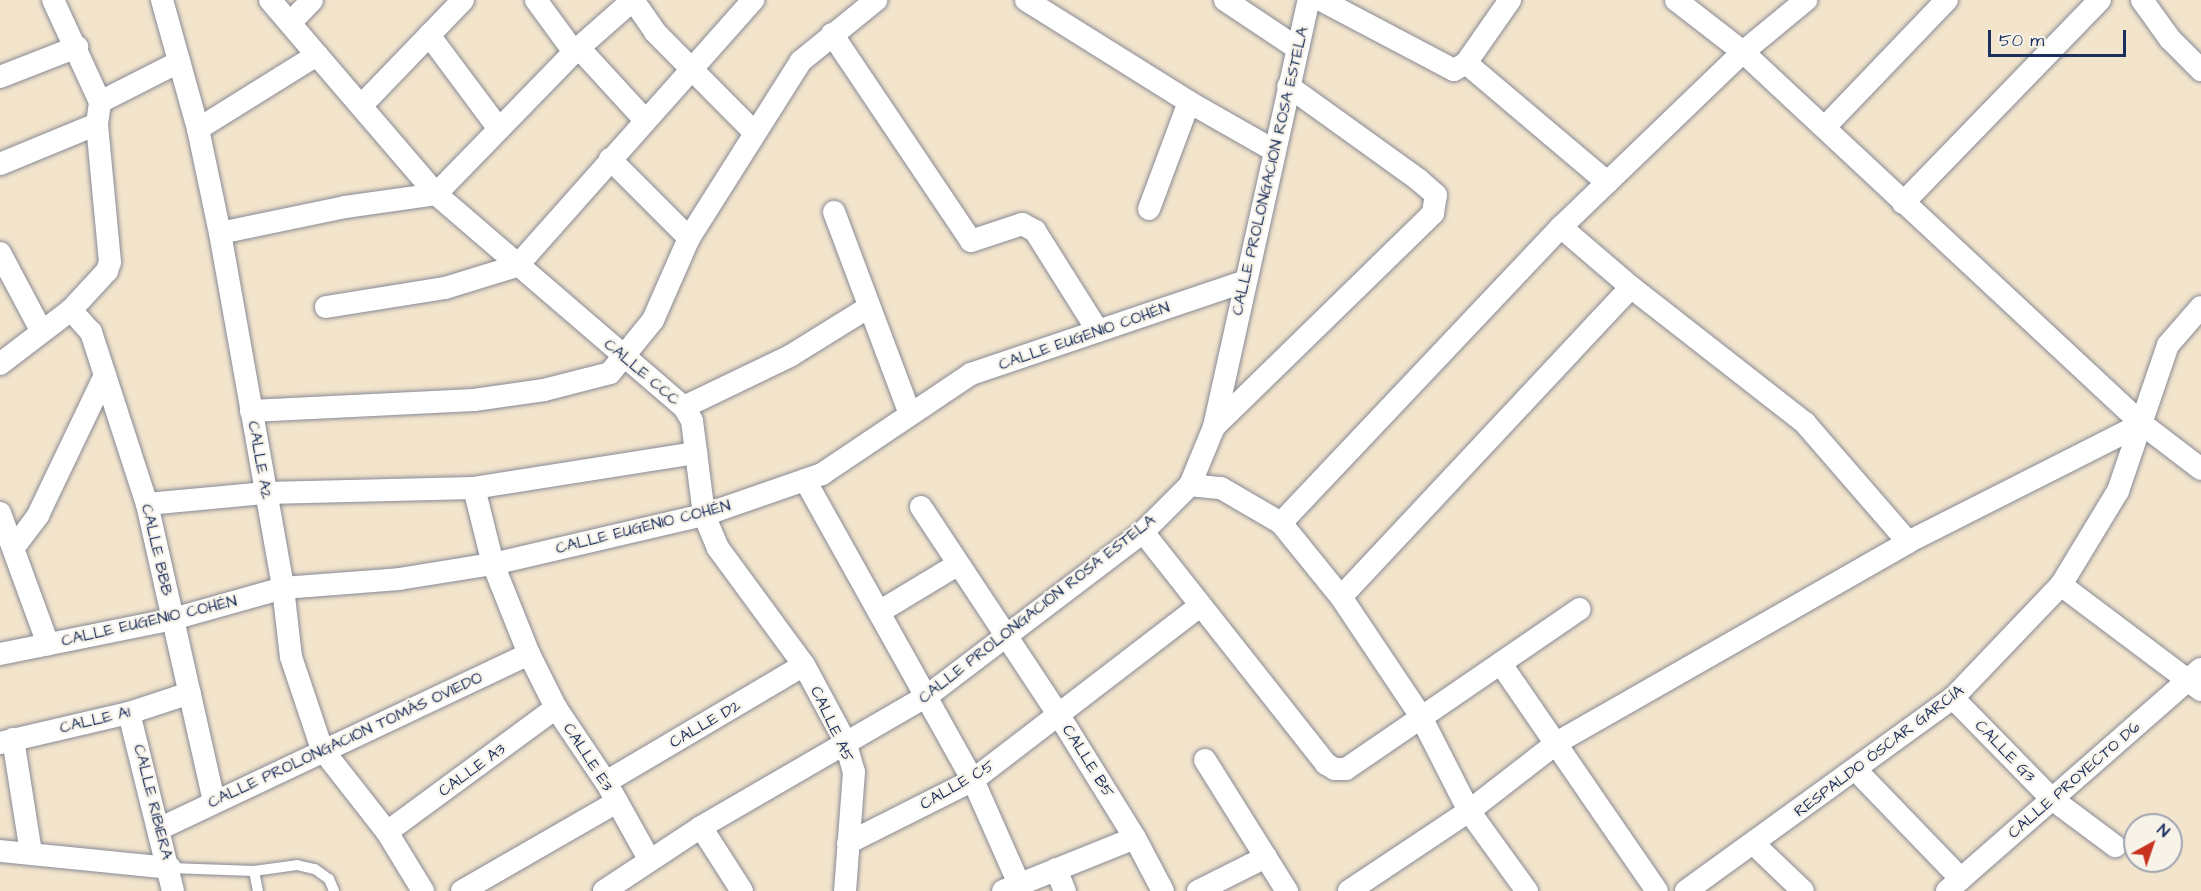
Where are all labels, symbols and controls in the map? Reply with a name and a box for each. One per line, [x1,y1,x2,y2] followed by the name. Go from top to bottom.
[1991,18,2129,56] scale bar
[1227,25,1313,317] street label: CALLE PROLONGACIÓN ROSA ESTELA
[1999,28,2044,53] text: 50 m
[996,298,1172,374] street label: CALLE EUGENIO COHÉN
[600,335,684,409] street label: CALLE CCC
[244,419,276,501] street label: CALLE A2
[554,496,732,558] street label: CALLE EUGENIO COHÉN
[137,502,177,598] street label: CALLE BBB
[915,510,1159,708] street label: CALLE PROLONGACIÓN ROSA ESTELA
[59,591,239,651] street label: CALLE EUGENIO COHÉN
[205,668,485,812] street label: CALLE PROLONGACIÓN TOMÁS OVIEDO
[1790,681,1968,821] street label: RESPALDO ÓSCAR GARCÍA
[806,683,858,765] street label: CALLE A5
[666,696,744,752] street label: CALLE D2
[58,703,132,737] street label: CALLE A1
[1971,716,2039,786] street label: CALLE G3
[2004,717,2144,843] street label: CALLE PROYECTO D6
[559,719,617,795] street label: CALLE E3
[1058,721,1118,801] street label: CALLE B5
[435,739,509,801] street label: CALLE A3
[129,742,177,862] street label: CALLE RIBIERA
[917,756,997,814] street label: CALLE C5
[2123,813,2183,873] north arrow
[2152,819,2174,842] text: N

